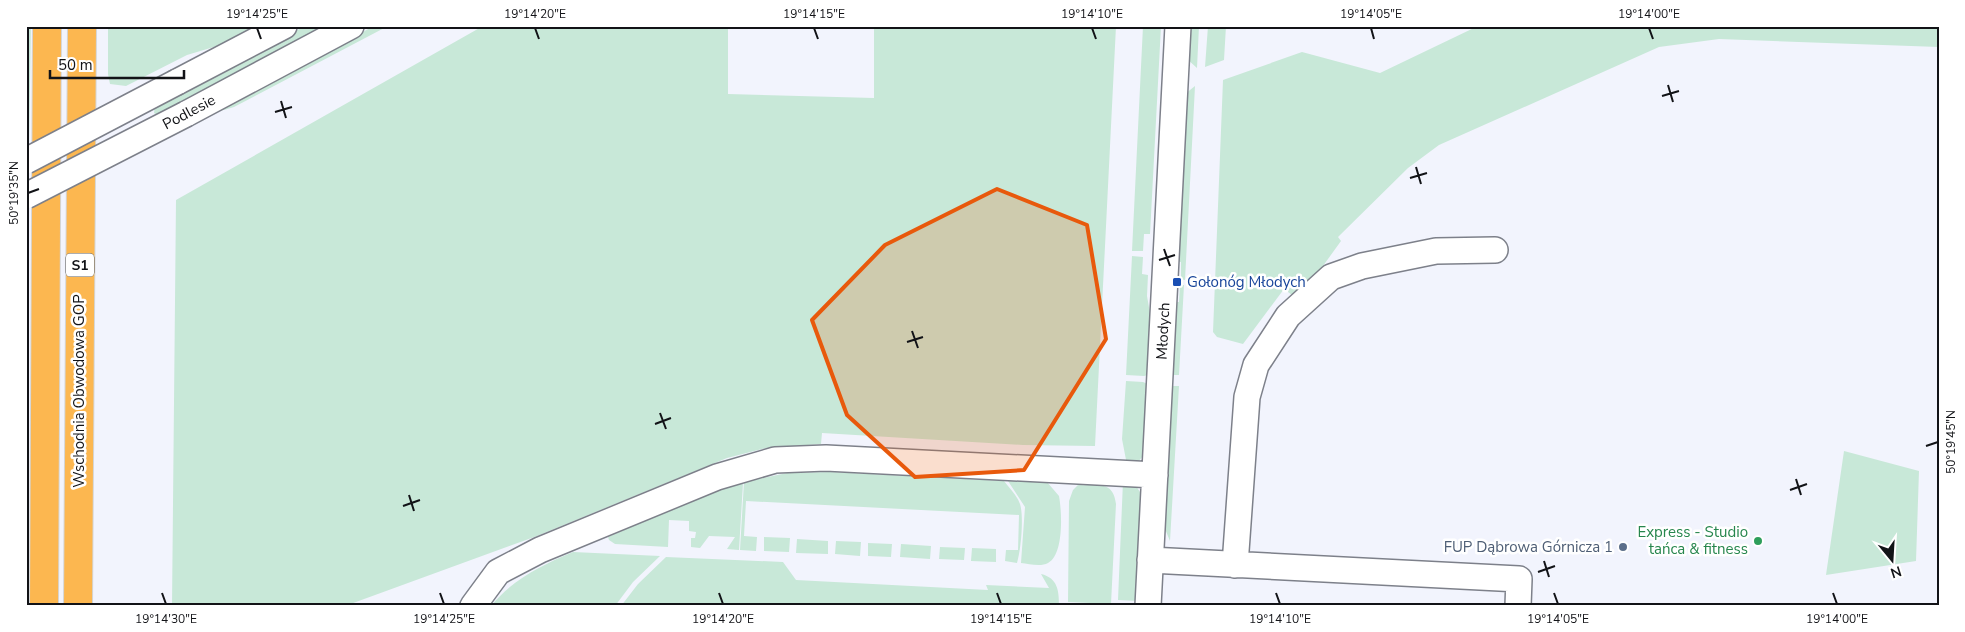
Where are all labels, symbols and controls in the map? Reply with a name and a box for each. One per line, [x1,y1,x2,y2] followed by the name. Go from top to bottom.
[226,6,288,22] text: 19°14'25"E
[504,6,566,22] text: 19°14'20"E
[783,6,845,22] text: 19°14'15"E
[1061,6,1123,22] text: 19°14'10"E
[1340,6,1402,22] text: 19°14'05"E
[1618,6,1680,22] text: 19°14'00"E
[50,48,184,80] scale bar
[58,55,93,75] text: 50 m
[159,90,219,134] street label: Podlesie
[6,161,22,225] text: 50°19'35"N
[66,254,94,276] road number: S1
[1187,272,1306,292] place label: Gołonóg Młodych
[1171,276,1183,288] marker: Gołonóg Młodych
[69,294,89,488] street label: Wschodnia Obwodowa GOP
[1152,302,1174,360] street label: Młodych
[1943,410,1959,474] text: 50°19'45"N
[1637,522,1748,559] place label: Express - Studio tańca & fitness
[1868,534,1918,584] north arrow
[1752,535,1764,547] marker: Express - Studio tańca & fitness
[1444,537,1613,557] place label: FUP Dąbrowa Górnicza 1
[1617,541,1629,553] marker: FUP Dąbrowa Górnicza 1
[1888,561,1904,583] text: N
[135,611,197,627] text: 19°14'30"E
[413,611,475,627] text: 19°14'25"E
[692,611,754,627] text: 19°14'20"E
[970,611,1032,627] text: 19°14'15"E
[1249,611,1311,627] text: 19°14'10"E
[1527,611,1589,627] text: 19°14'05"E
[1806,611,1868,627] text: 19°14'00"E

